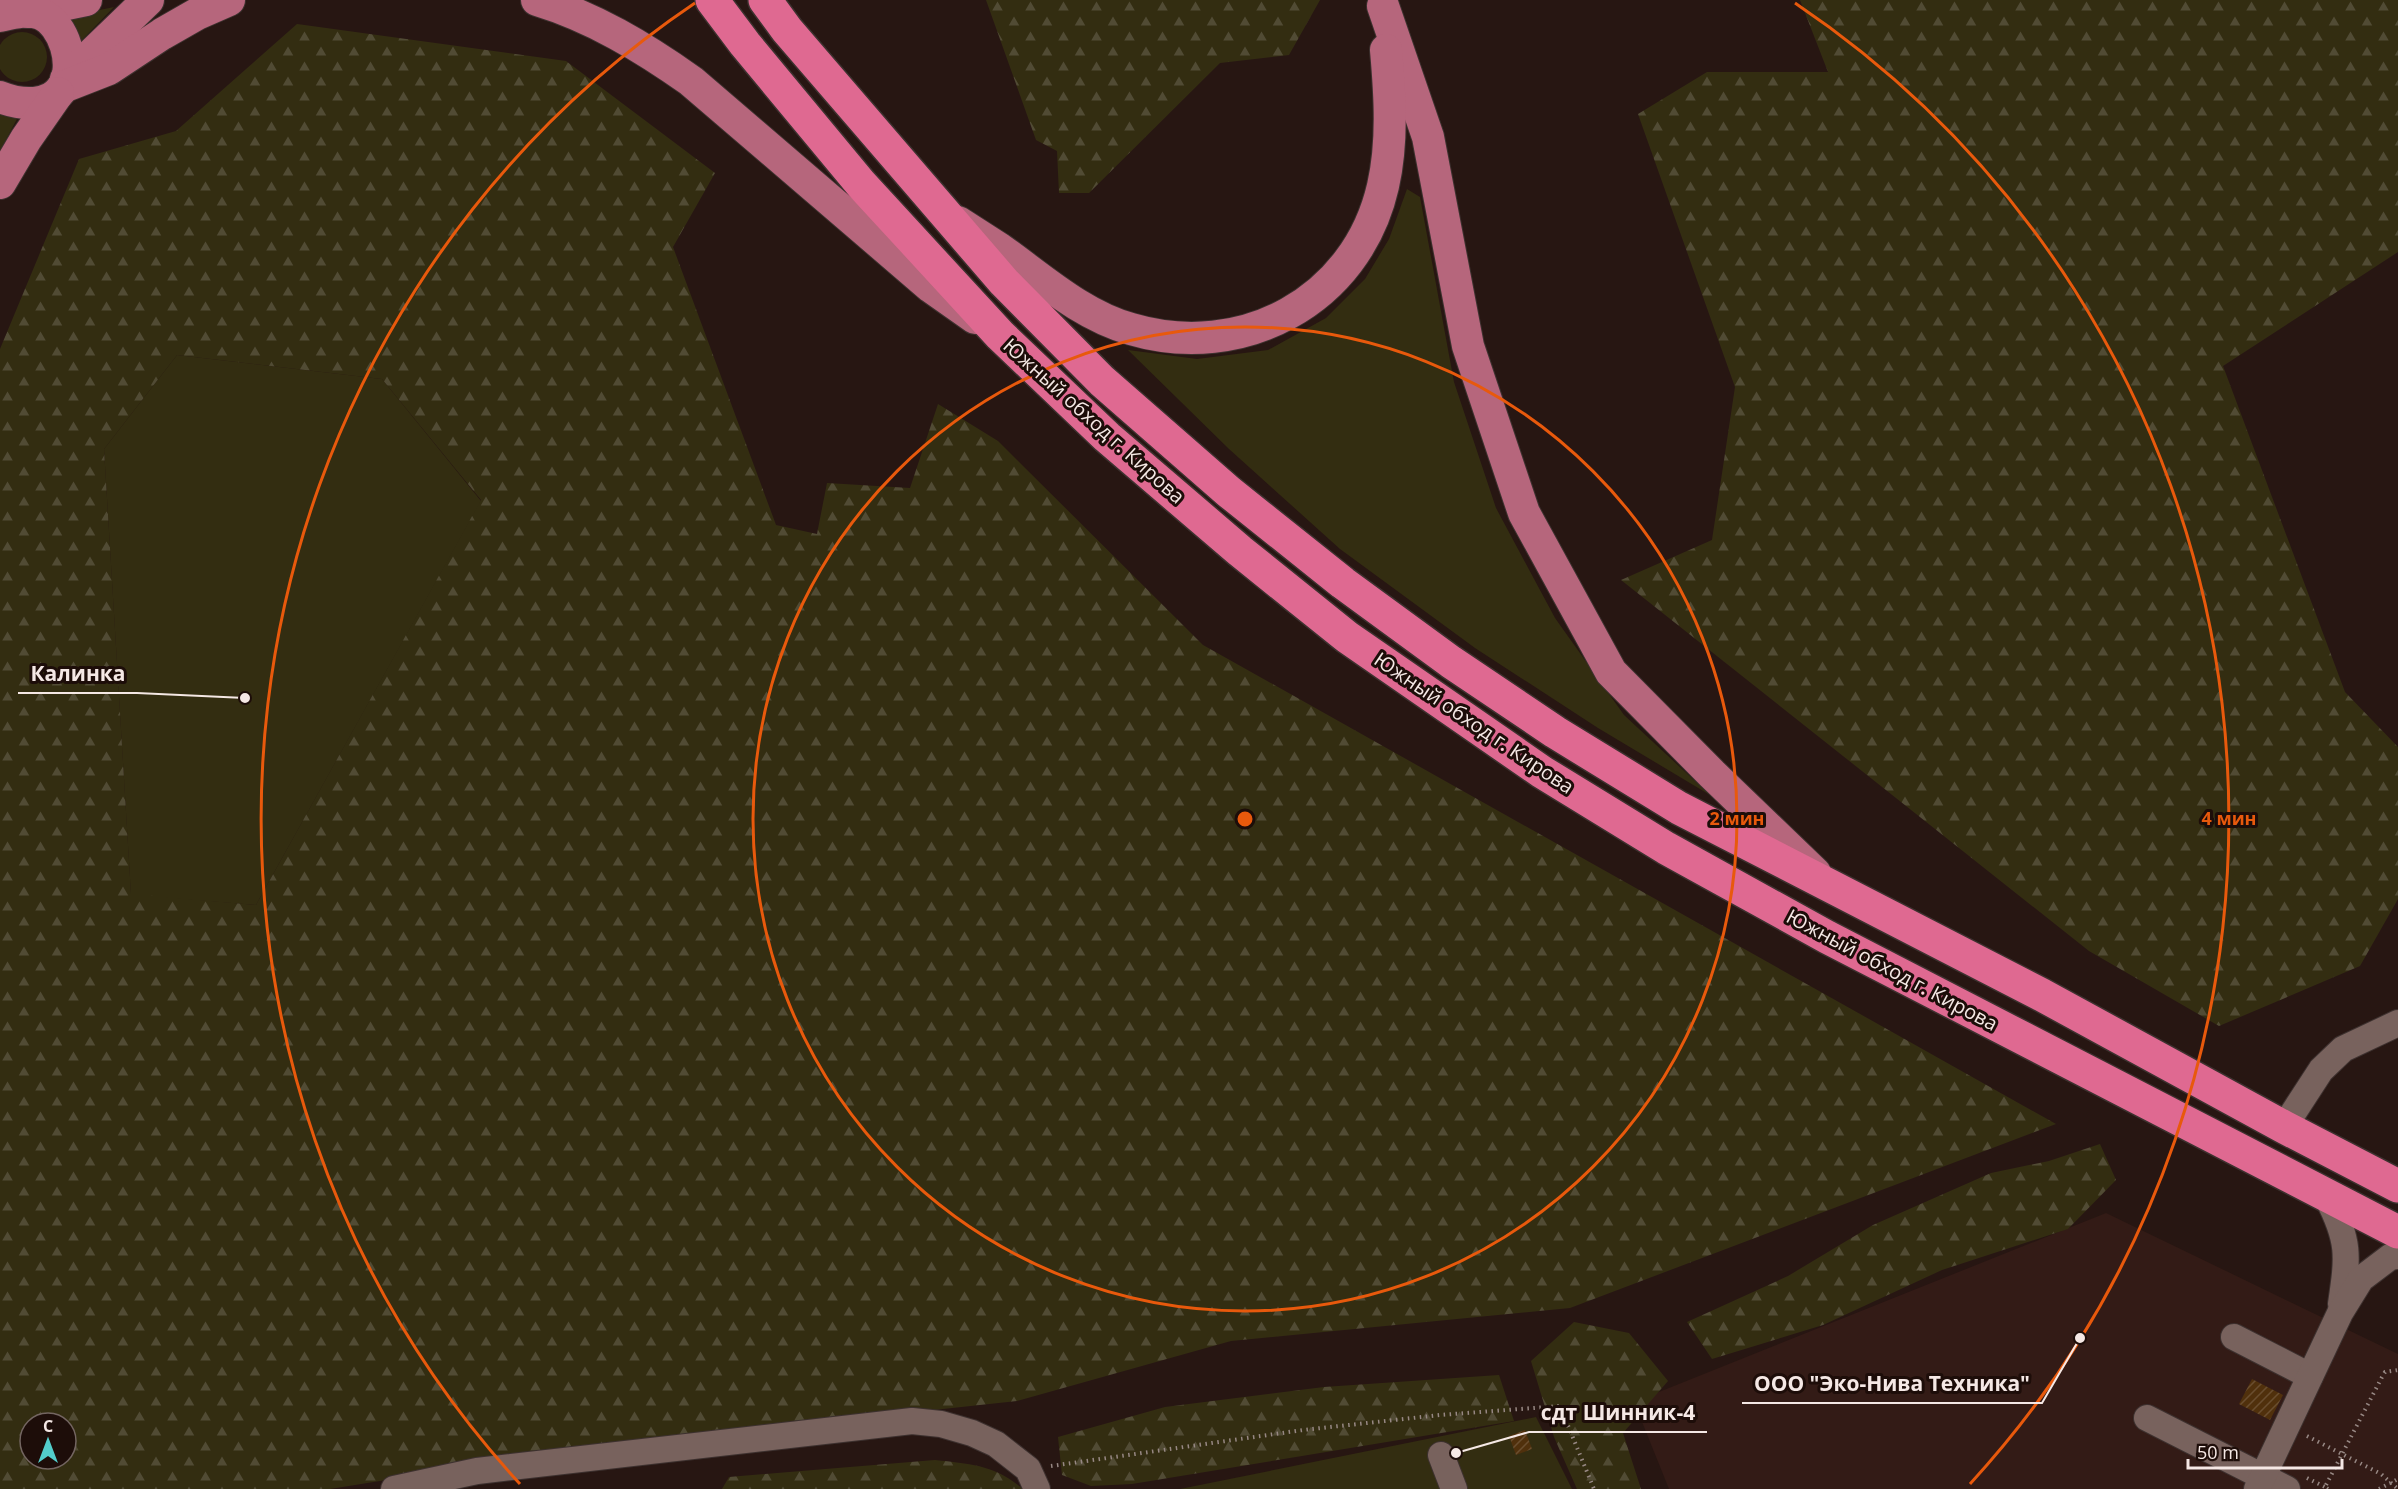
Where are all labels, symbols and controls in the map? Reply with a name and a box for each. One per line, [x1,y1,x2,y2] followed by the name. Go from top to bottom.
[998,332,1191,509] street label: Южный обход г. Кирова
[1369,646,1579,800] street label: Южный обход г. Кирова
[18,654,137,693] callout: Калинка
[30,659,126,687] text: Калинка
[1709,806,1765,830] text: 2 мин
[2201,806,2257,830] text: 4 мин
[1235,809,1255,829] centre of rings
[1782,902,2003,1037] street label: Южный обход г. Кирова
[1742,1364,2042,1403] callout: ООО "Эко-Нива Техника"
[1754,1369,2030,1397] text: ООО "Эко-Нива Техника"
[1529,1393,1707,1432] callout: сдт Шинник-4
[1541,1398,1695,1426] text: сдт Шинник-4
[18,1411,78,1471] north arrow
[43,1415,53,1437] text: С
[2188,1432,2342,1470] scale bar
[2197,1440,2239,1464] text: 50 m

